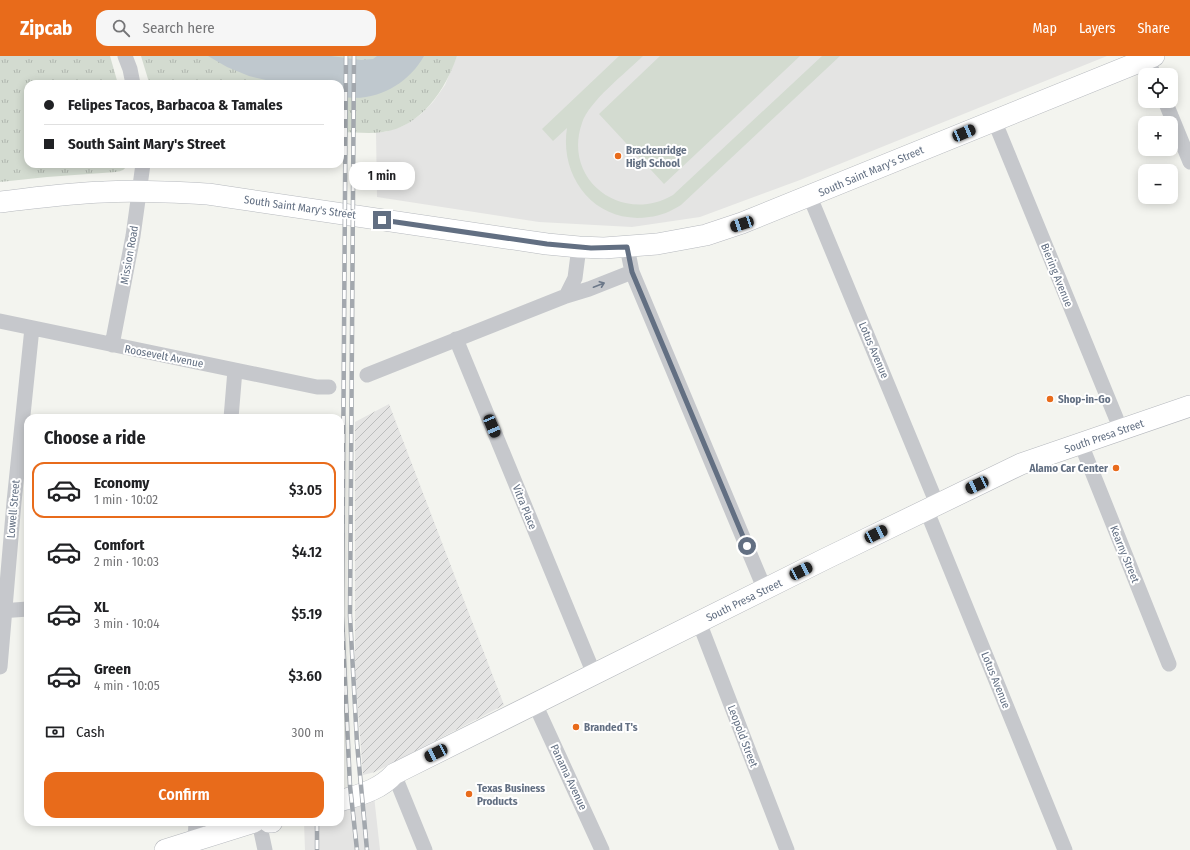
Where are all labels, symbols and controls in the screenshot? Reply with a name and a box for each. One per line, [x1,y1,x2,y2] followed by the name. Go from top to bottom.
[96,10,376,46] search box
[20,17,72,40] text: Zipcab
[110,17,132,39] icon: search
[142,19,215,37] text: Search here
[1033,20,1057,37] text: Map
[1079,20,1115,37] text: Layers
[1137,20,1170,37] text: Share
[1138,68,1178,204] map controls
[1138,68,1178,108] button: locate
[68,96,283,114] text: Felipes Tacos, Barbacoa & Tamales
[1138,116,1178,156] button: +
[951,123,977,143] car
[68,135,226,153] text: South Saint Mary's Street
[817,143,926,200] street label: South Saint Mary's Street
[626,144,687,170] place label: Brackenridge High School
[613,151,623,161] marker: Brackenridge High School
[349,162,415,190] callout: 1 min
[1138,164,1178,204] button: −
[368,168,396,183] text: 1 min
[243,193,357,222] street label: South Saint Mary's Street
[373,211,391,229] route end
[729,215,755,233] car
[118,225,141,286] street label: Mission Road
[1038,241,1075,309] street label: Biering Avenue
[593,280,605,288] one-way arrow
[856,320,891,380] street label: Lotus Avenue
[123,342,204,370] street label: Roosevelt Avenue
[1058,393,1111,406] place label: Shop-in-Go
[1045,394,1055,404] marker: Shop-in-Go
[482,413,502,439] car
[1063,417,1146,456] street label: South Presa Street
[44,427,146,449] text: Choose a ride
[1028,462,1109,475] place label: Alamo Car Center
[1111,463,1121,473] marker: Alamo Car Center
[46,472,82,508] icon: car
[94,474,149,492] text: Economy
[964,474,990,496] car
[4,479,23,539] street label: Lowell Street
[289,481,322,499] text: $3.05
[510,483,539,532] street label: Vitra Place
[94,492,158,507] text: 1 min · 10:02
[863,523,889,545] car
[1107,524,1142,585] street label: Kearny Street
[46,534,82,570] icon: car
[94,536,145,554] text: Comfort
[738,537,756,555] route start
[292,543,322,561] text: $4.12
[94,554,159,569] text: 2 min · 10:03
[788,560,814,582] car
[704,576,785,625] street label: South Presa Street
[46,596,82,632] icon: car
[94,598,109,616] text: XL
[292,605,322,623] text: $5.19
[94,616,160,631] text: 3 min · 10:04
[978,650,1013,710] street label: Lotus Avenue
[46,658,82,694] icon: car
[94,660,131,678] text: Green
[288,667,322,685] text: $3.60
[94,678,160,693] text: 4 min · 10:05
[725,703,761,770] street label: Leopold Street
[44,721,66,743] icon: cash
[584,721,638,734] place label: Branded T's
[571,722,581,732] marker: Branded T's
[76,723,105,741] text: Cash
[292,725,324,740] text: 300 m
[423,742,449,764] car
[548,742,589,812] street label: Panama Avenue
[44,772,324,818] button: Confirm
[477,782,545,808] place label: Texas Business Products
[464,789,474,799] marker: Texas Business Products

